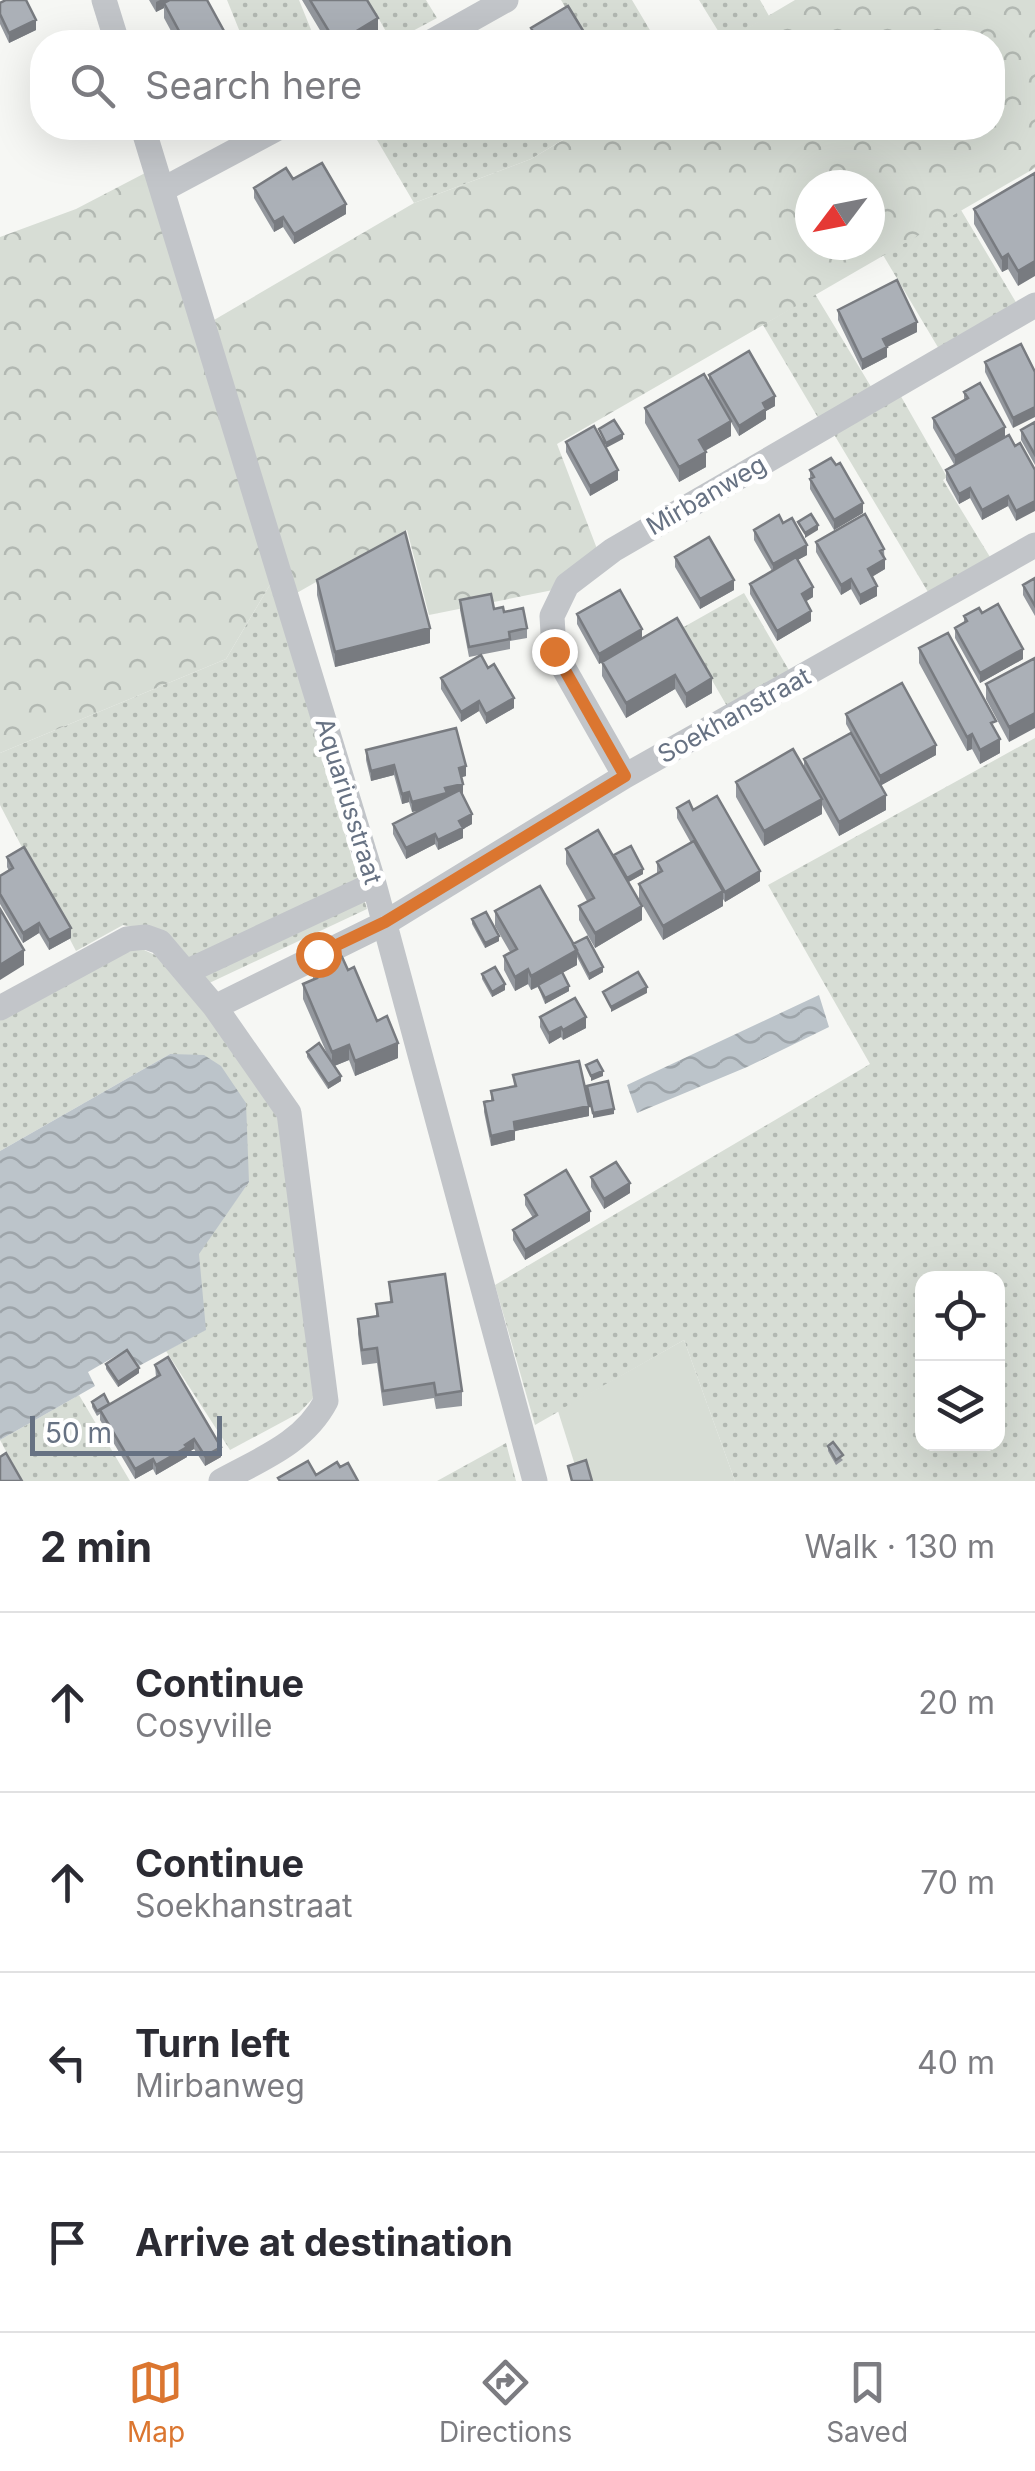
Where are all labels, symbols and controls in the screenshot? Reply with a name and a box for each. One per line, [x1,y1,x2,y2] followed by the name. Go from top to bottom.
[30,30,1005,140] search box
[65,58,120,113] icon: search
[145,62,362,108] text: Search here
[795,170,885,260] north arrow
[641,449,771,541] street label: Mirbanweg
[532,629,578,675] route end
[652,661,816,769] street label: Soekhanstraat
[309,714,389,888] street label: Aquariusstraat
[296,932,342,978] route start
[915,1271,1005,1451] map controls
[915,1271,1005,1361] button: locate
[915,1361,1005,1451] button: layers
[30,1411,222,1456] scale bar
[45,1416,112,1450] text: 50 m
[40,1521,152,1572] text: 2 min
[805,1527,995,1566] text: Walk · 130 m
[135,1660,304,1706] text: Continue
[40,1675,95,1730] icon: ahead
[918,1683,995,1722] text: 20 m
[135,1706,272,1745] text: Cosyville
[135,1840,304,1886] text: Continue
[40,1855,95,1910] icon: ahead
[920,1863,995,1902] text: 70 m
[135,1886,353,1925] text: Soekhanstraat
[135,2020,290,2066] text: Turn left
[40,2035,95,2090] icon: left
[917,2043,995,2082] text: 40 m
[135,2066,305,2105] text: Mirbanweg
[40,2215,95,2270] icon: arrive
[135,2219,513,2265] text: Arrive at destination
[127,2355,185,2449] tab: Map
[439,2355,572,2449] tab: Directions
[826,2355,908,2449] tab: Saved

